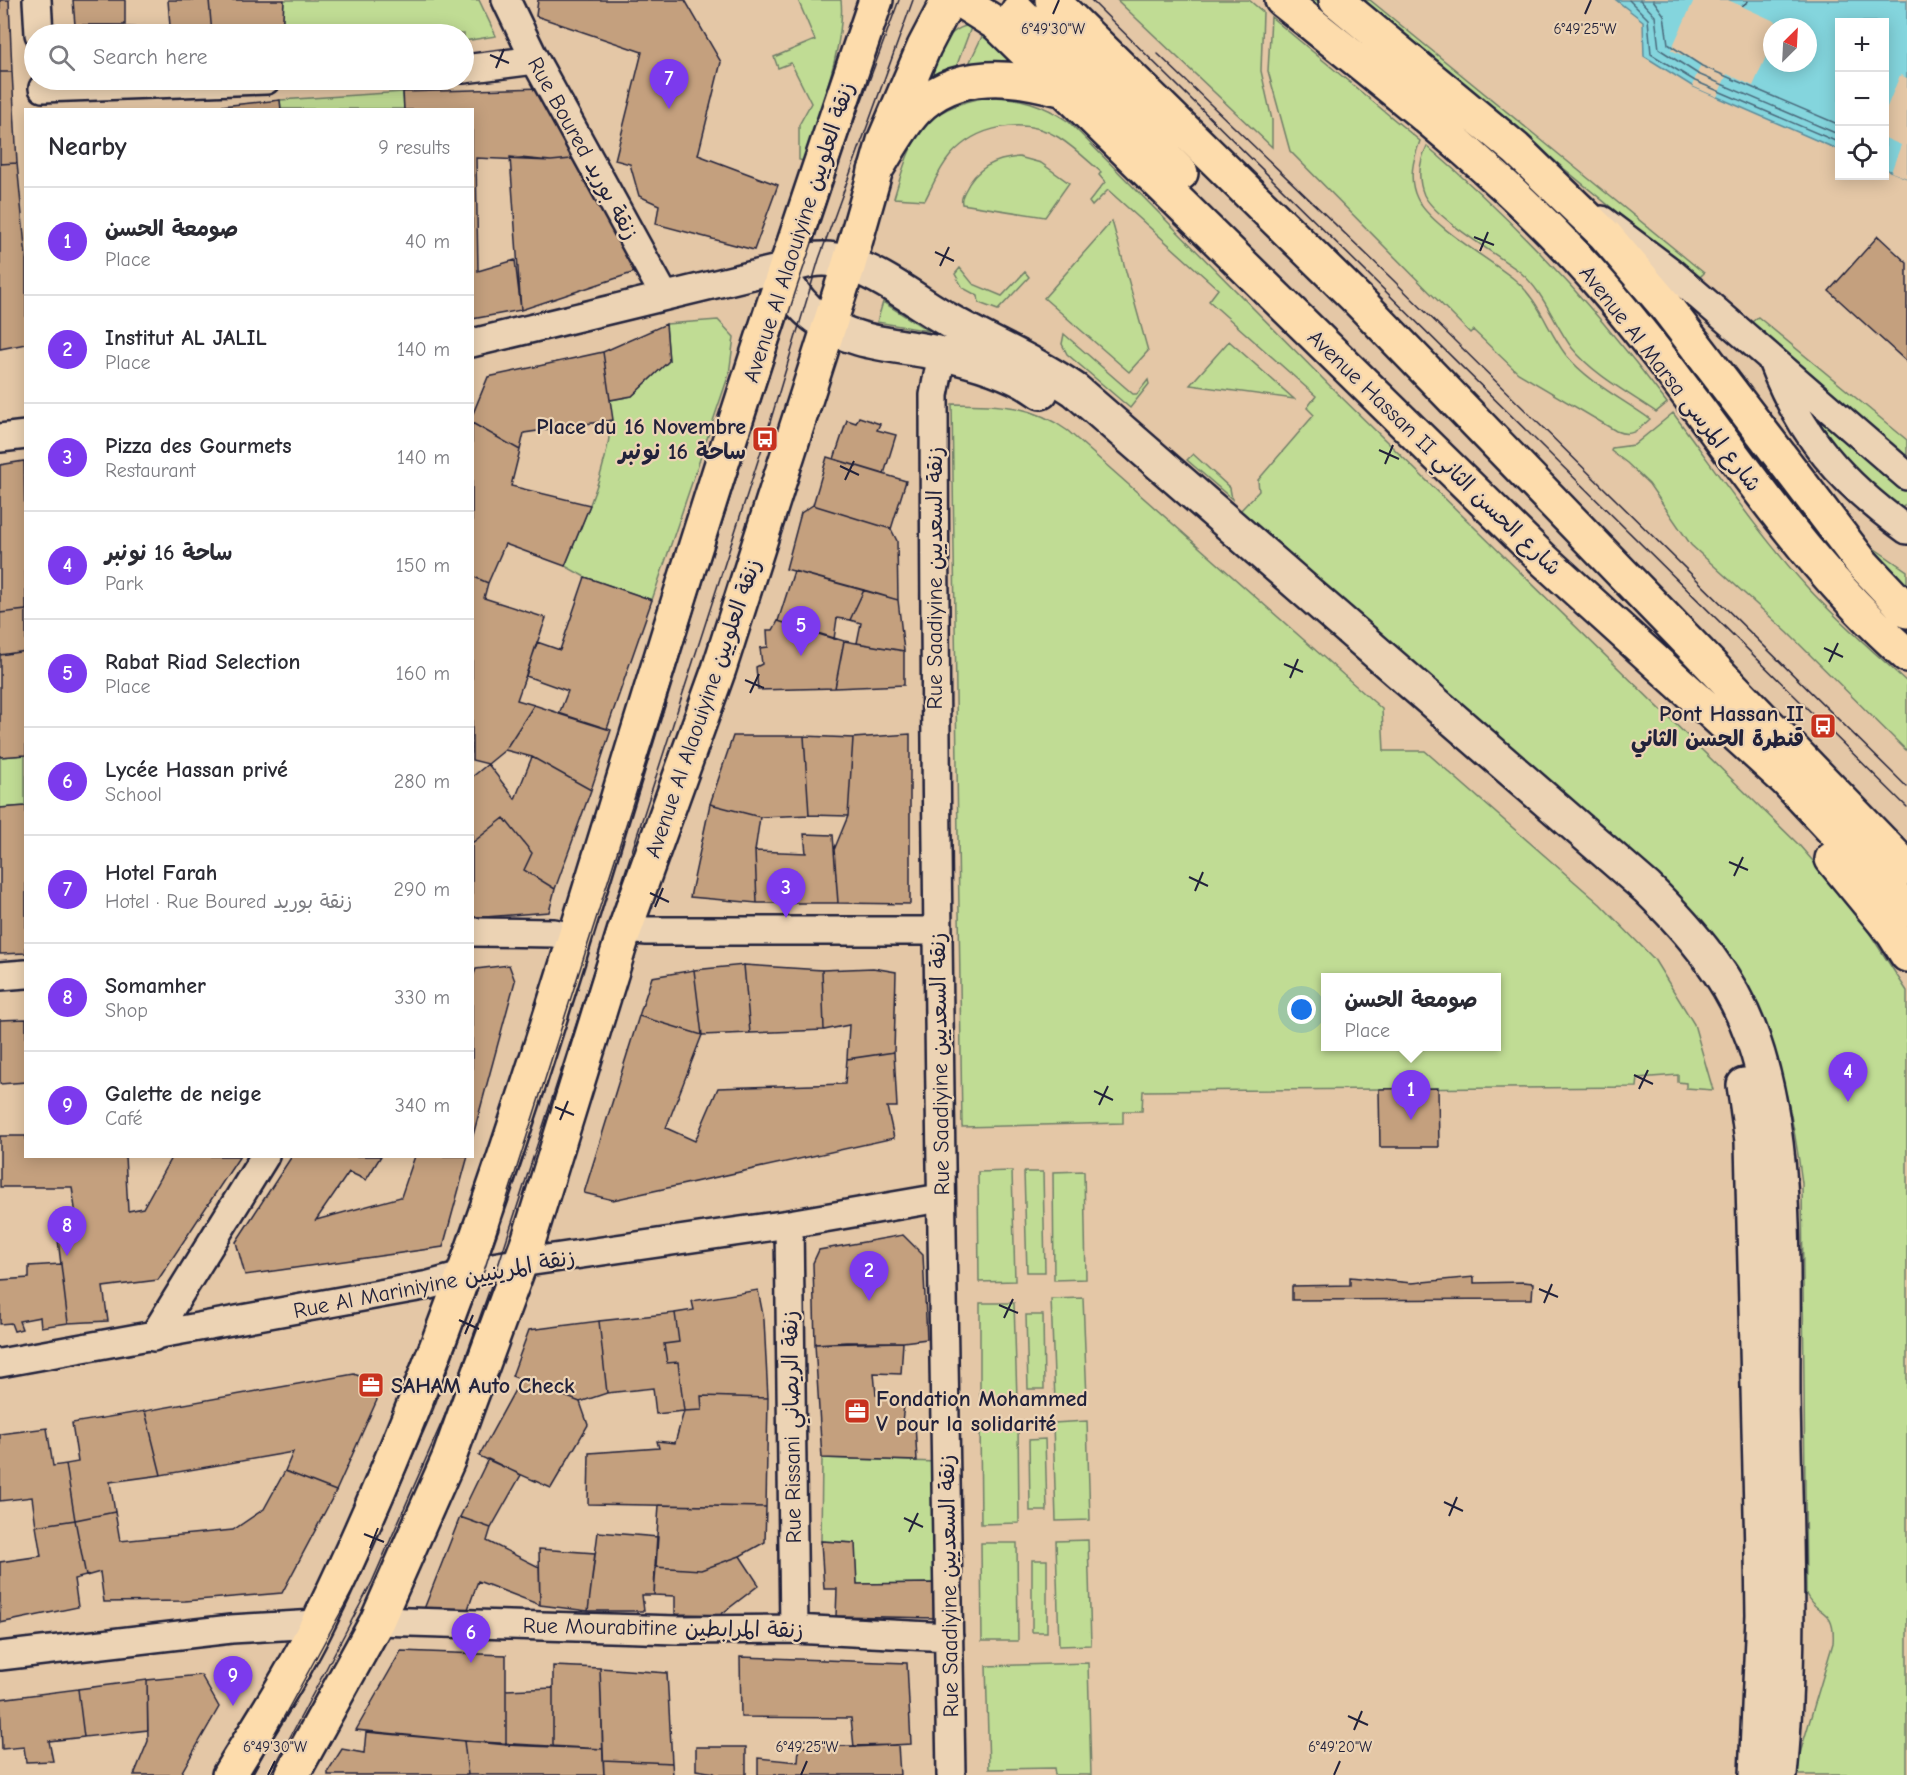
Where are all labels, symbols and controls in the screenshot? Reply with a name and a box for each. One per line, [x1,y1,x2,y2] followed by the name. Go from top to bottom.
[1763,18,1817,72] north arrow
[1835,18,1889,180] map controls
[1835,18,1889,72] button: +
[1021,20,1085,38] text: 6°49'30"W
[1553,20,1617,38] text: 6°49'25"W
[24,24,474,90] search box
[45,41,78,74] icon: search
[93,44,208,70] text: Search here
[522,53,644,244] street label: Rue Boured زنقة بوريد
[650,60,688,109] pin: 7
[1835,72,1889,126] button: −
[738,79,860,386] street label: Avenue Al Alaouiyine زنقة العلويين
[1835,126,1889,180] button: locate
[48,132,127,162] text: Nearby
[378,136,450,159] text: 9 results
[105,216,238,242] text: صومعة الحسن
[64,230,71,253] text: 1
[405,230,450,253] text: 40 m
[105,248,151,271] text: Place
[1572,260,1767,498] street label: Avenue Al Marsa شارع المرسى
[105,325,267,351] text: Institut AL JALIL
[1298,325,1566,585] street label: Avenue Hassan II شارع الحسن الثاني
[63,338,72,361] text: 2
[397,338,450,361] text: 140 m
[105,351,151,374] text: Place
[536,414,746,465] place label: Place du 16 Novembre ساحة 16 نونبر
[750,424,780,454] bus stop icon: Place du 16 Novembre ساحة 16 نونبر
[105,433,292,459] text: Pizza des Gourmets
[63,446,72,469] text: 3
[397,446,450,469] text: 140 m
[922,447,948,709] street label: Rue Saadiyine زنقة السعديين
[105,459,195,482] text: Restaurant
[105,540,232,566] text: ساحة 16 نونبر
[63,554,72,577] text: 4
[396,554,450,577] text: 150 m
[639,555,766,861] street label: Avenue Al Alaouiyine زنقة العلويين
[105,572,143,595] text: Park
[782,606,820,656] pin: 5
[105,649,300,675] text: Rabat Riad Selection
[62,662,73,685] text: 5
[396,662,450,685] text: 160 m
[105,675,151,698] text: Place
[1631,701,1804,758] place label: Pont Hassan II قنطرة الحسن الثاني
[1808,711,1838,741] bus stop icon: Pont Hassan II قنطرة الحسن الثاني
[105,757,288,783] text: Lycée Hassan privé
[62,770,73,793] text: 6
[394,770,450,793] text: 280 m
[105,783,162,806] text: School
[105,860,217,886] text: Hotel Farah
[766,868,806,918] pin: 3
[63,878,72,901] text: 7
[394,878,450,901] text: 290 m
[105,890,352,913] text: Hotel · Rue Boured زنقة بوريد
[925,932,955,1196] street label: Rue Saadiyine زنقة السعديين
[105,973,206,999] text: Somamher
[1321,973,1501,1051] popup
[62,986,73,1009] text: 8
[394,986,450,1009] text: 330 m
[1344,987,1478,1013] text: صومعة الحسن
[1287,995,1316,1024] your location
[105,999,148,1022] text: Shop
[1344,1019,1390,1042] text: Place
[1828,1052,1868,1102] pin: 4
[1392,1070,1430,1120] pin: 1
[105,1081,261,1107] text: Galette de neige
[62,1094,73,1117] text: 9
[395,1094,450,1117] text: 340 m
[105,1107,143,1130] text: Café
[48,1206,86,1256] pin: 8
[291,1244,577,1324] street label: Rue Al Mariniyine زنقة المرينيين
[850,1252,888,1301] pin: 2
[777,1310,813,1544] street label: Rue Rissani زنقة الريصاني
[356,1370,386,1400] office icon: SAHAM Auto Check
[391,1373,575,1399] place label: SAHAM Auto Check
[876,1386,1088,1437] place label: Fondation Mohammed V pour la solidarité
[842,1396,872,1426] office icon: Fondation Mohammed V pour la solidarité
[934,1454,964,1718] street label: Rue Saadiyine زنقة السعديين
[522,1613,804,1643] street label: Rue Mourabitine زنقة المرابطين
[452,1614,490,1663] pin: 6
[214,1656,252,1706] pin: 9
[243,1738,307,1756] text: 6°49'30"W
[775,1738,839,1756] text: 6°49'25"W
[1308,1738,1372,1756] text: 6°49'20"W

